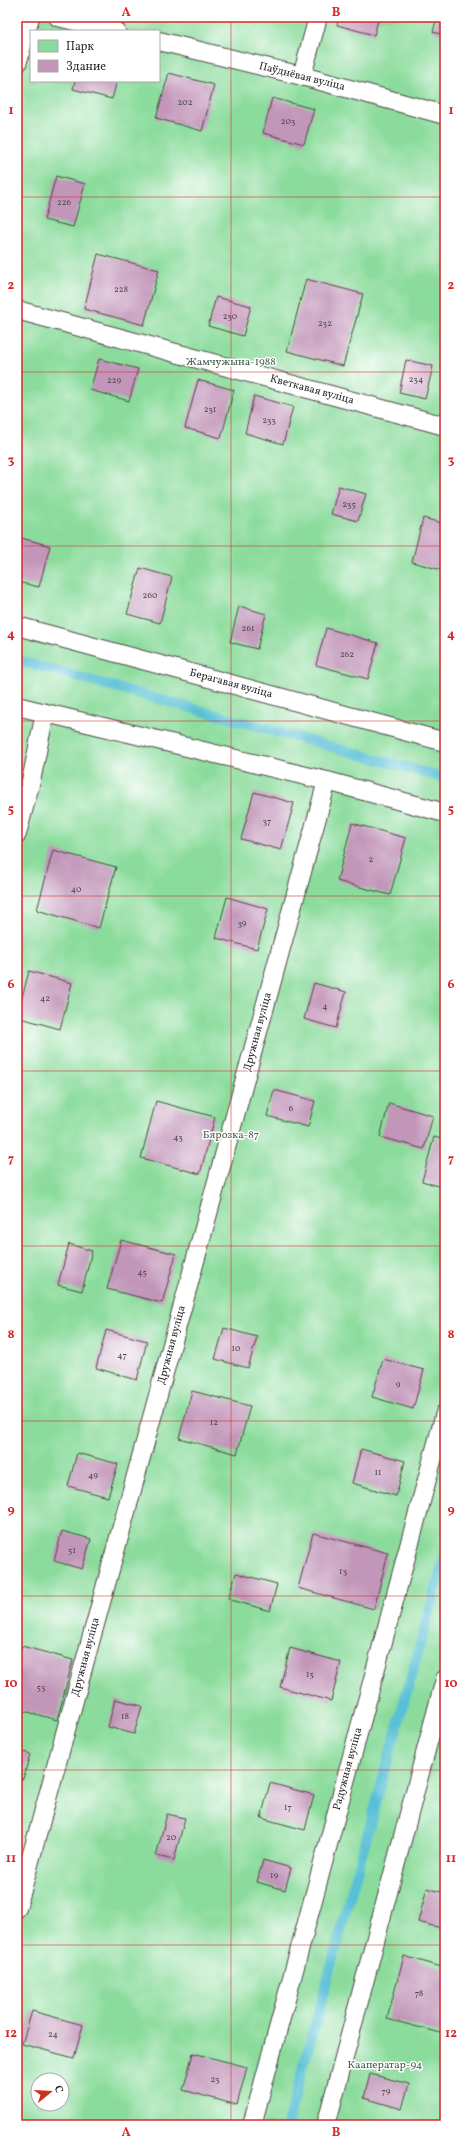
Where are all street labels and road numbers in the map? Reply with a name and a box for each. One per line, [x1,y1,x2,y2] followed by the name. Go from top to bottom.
[257,59,347,95] street label: Паўднёвая вуліца
[268,372,356,409] street label: Кветкавая вуліца
[188,666,275,702] street label: Берагавая вуліца
[240,990,276,1073] street label: Дружная вуліца
[154,1303,190,1386] street label: Дружная вуліца
[68,1615,104,1698] street label: Дружная вуліца
[330,1725,366,1812] street label: Радужная вуліца

